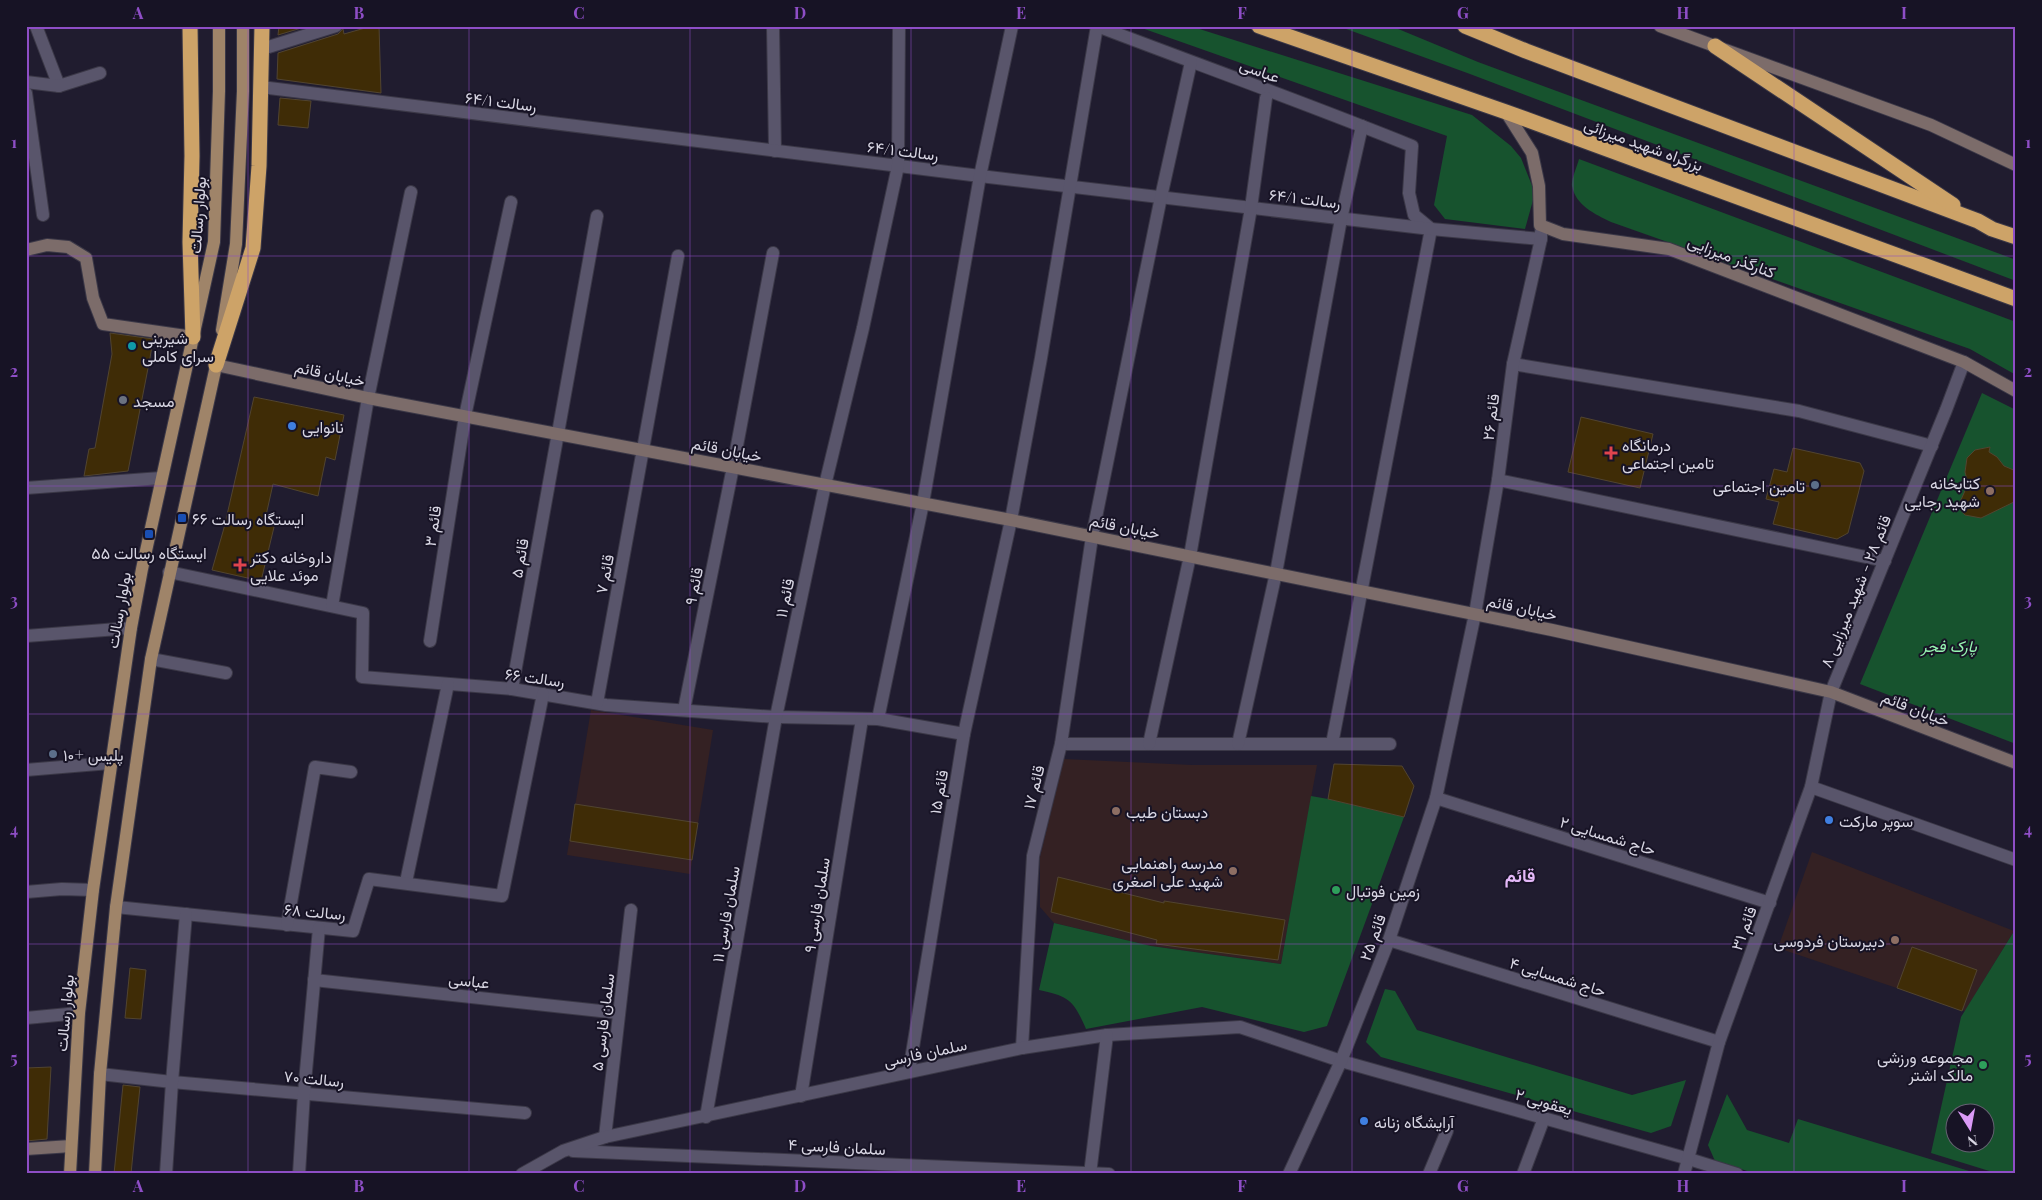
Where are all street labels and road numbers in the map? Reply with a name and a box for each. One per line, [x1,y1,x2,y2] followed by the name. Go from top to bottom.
[1237,53,1283,88] street label: عباسی
[464,86,538,117] street label: رسالت ۶۴/۱
[1581,113,1706,176] street label: بزرگراه شهید میرزائی
[866,135,940,166] street label: رسالت ۶۴/۱
[184,176,211,254] street label: بولوار رسالت
[1268,183,1342,214] street label: رسالت ۶۴/۱
[1685,230,1779,283] street label: کنارگذر میرزایی
[293,355,367,392] street label: خیابان قائم
[1477,393,1504,442] street label: قائم ۲۶
[690,432,764,467] street label: خیابان قائم
[419,504,446,548] street label: قائم ۳
[1088,509,1162,544] street label: خیابان قائم
[1815,511,1896,671] street label: قائم ۲۸ - شهید میرزایی ۸
[505,536,534,580] street label: قائم ۵
[590,552,619,596] street label: قائم ۷
[679,565,708,607] street label: قائم ۹
[101,570,136,650] street label: بولوار رسالت
[770,576,799,620] street label: قائم ۱۱
[1485,589,1559,626] street label: خیابان قائم
[504,662,566,693] street label: رسالت ۶۶
[1879,685,1953,732] street label: خیابان قائم
[1017,763,1050,811] street label: قائم ۱۷
[924,768,953,816] street label: قائم ۱۵
[1557,810,1659,862] street label: حاج شمسایی ۲
[798,856,835,954] street label: سلمان فارسی ۹
[706,864,745,964] street label: سلمان فارسی ۱۱
[283,898,347,925] street label: رسالت ۶۸
[1725,903,1762,953] street label: قائم ۳۱
[1354,911,1391,964] street label: قائم ۲۵
[1507,951,1609,1003] street label: حاج شمسایی ۴
[447,967,491,994] street label: عباسی
[586,972,619,1072] street label: سلمان فارسی ۵
[50,974,79,1052] street label: بولوار رسالت
[881,1033,969,1072] street label: سلمان فارسی
[283,1065,345,1092] street label: رسالت ۷۰
[1513,1083,1575,1120] street label: یعقوبی ۲
[788,1133,886,1160] street label: سلمان فارسی ۴

